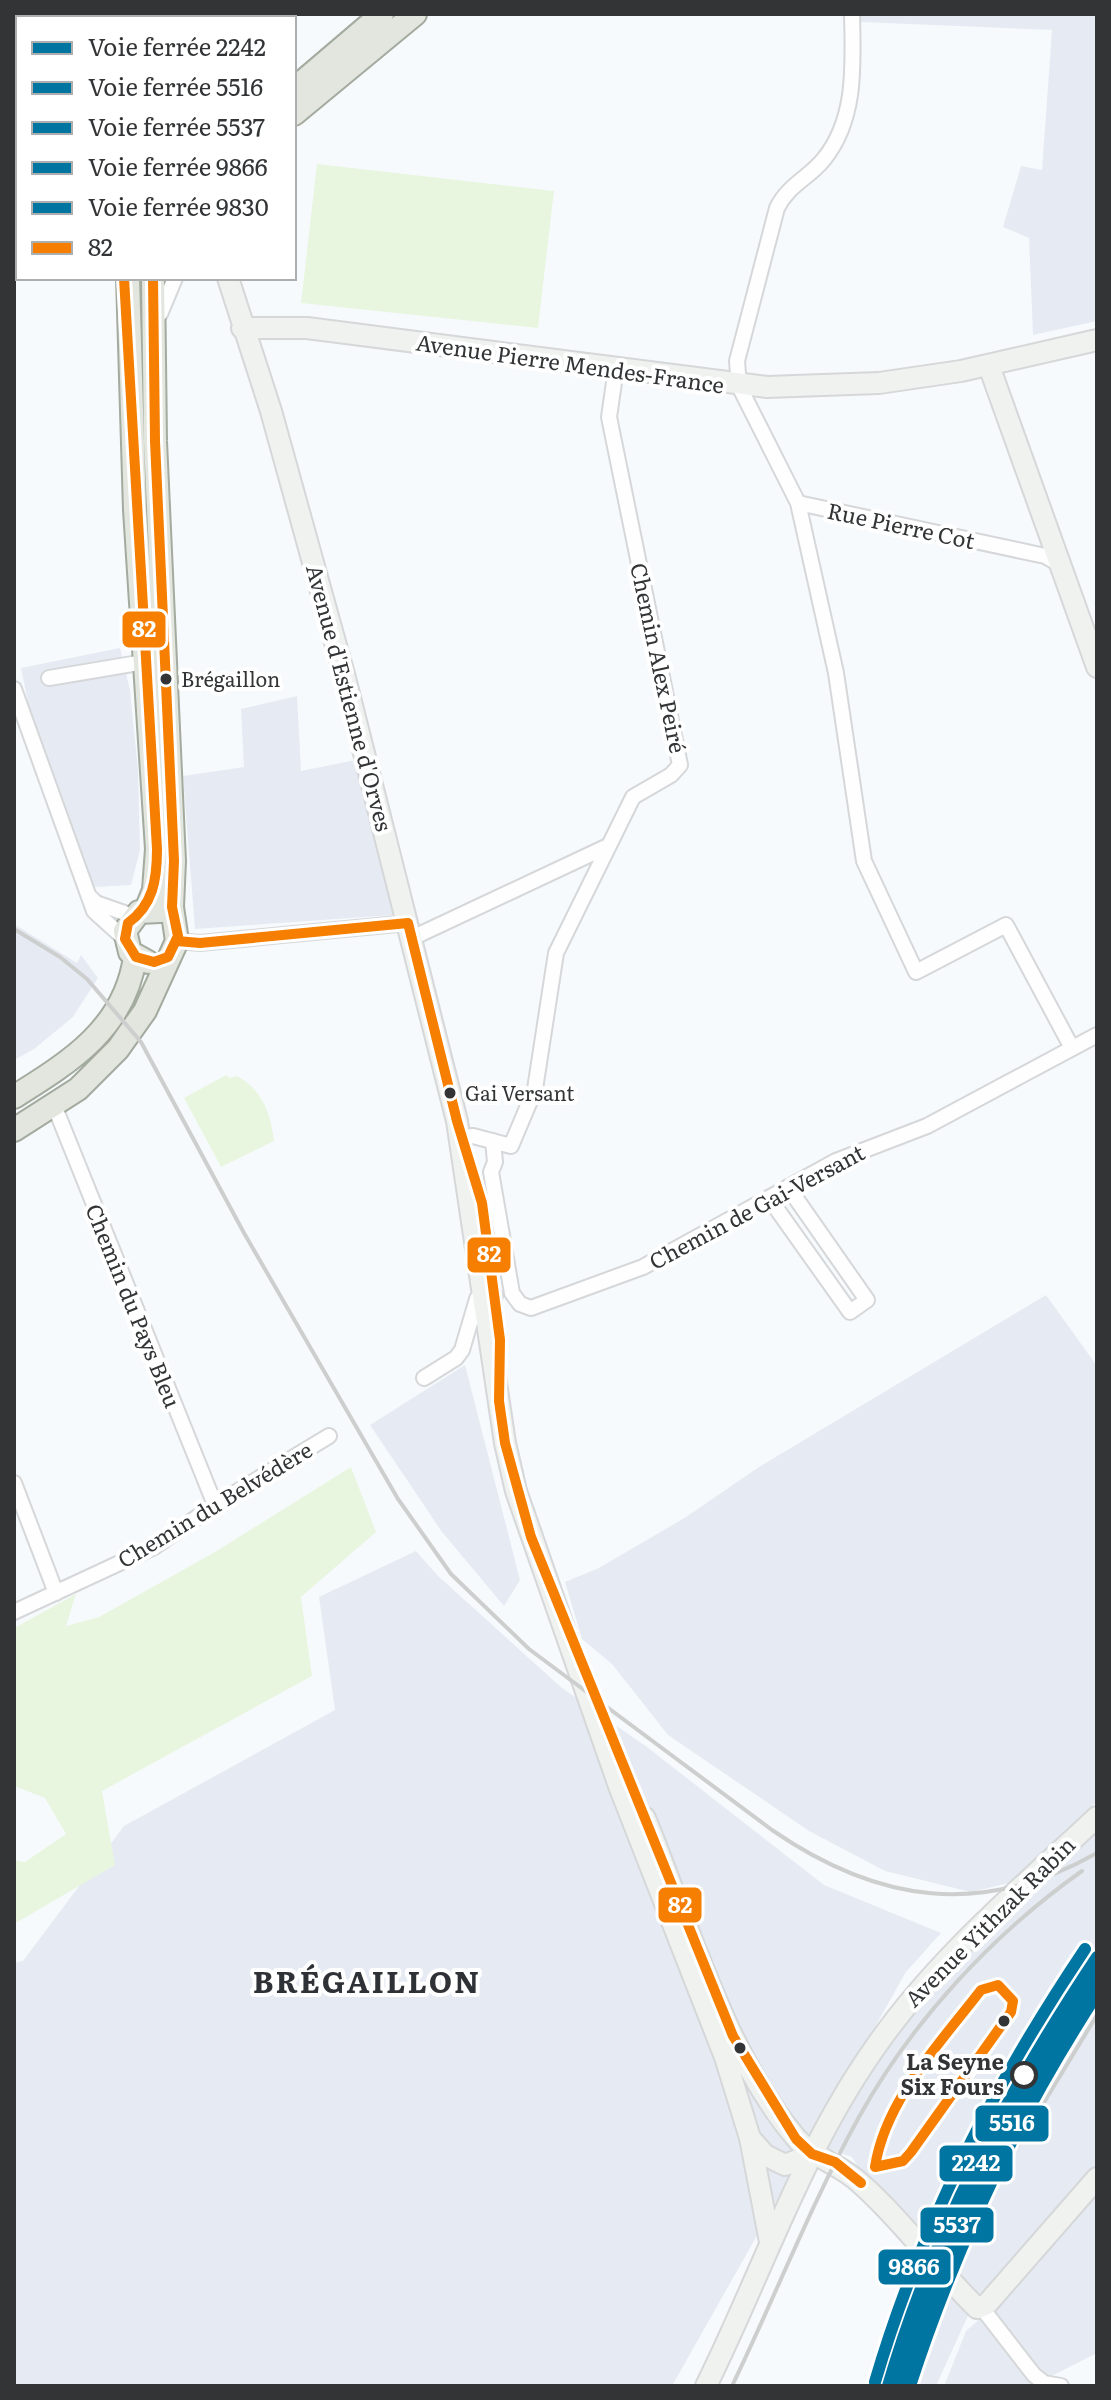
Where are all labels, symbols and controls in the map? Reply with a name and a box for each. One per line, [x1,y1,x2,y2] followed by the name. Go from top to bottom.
[16,16,296,280] legend
[88,28,266,63] text: Voie ferrée 2242
[88,68,263,103] text: Voie ferrée 5516
[88,108,265,143] text: Voie ferrée 5537
[88,148,268,183] text: Voie ferrée 9866
[88,188,269,223] text: Voie ferrée 9830
[88,228,113,263] text: 82
[414,325,726,400] street label: Avenue Pierre Mendes-France
[825,493,978,556] street label: Rue Pierre Cot
[623,560,696,756] street label: Chemin Alex Peiré
[299,561,402,835] street label: Avenue d'Estienne d'Orves
[121,610,167,649] line badge: 82
[132,611,156,644] text: 82
[181,663,280,693] place label: Brégaillon
[158,671,174,687] marker: Brégaillon
[465,1077,574,1107] place label: Gai Versant
[442,1085,458,1101] marker: Gai Versant
[643,1135,870,1277] street label: Chemin de Gai-Versant
[78,1199,190,1412] street label: Chemin du Pays Bleu
[466,1236,512,1274] line badge: 82
[477,1236,501,1269] text: 82
[111,1432,318,1575] street label: Chemin du Belvédère
[896,1828,1082,2014] street label: Avenue Yithzak Rabin
[657,1886,703,1924] line badge: 82
[668,1887,692,1920] text: 82
[253,1958,481,2002] district label: BRÉGAILLON
[996,2013,1012,2029] unlabelled marker
[732,2040,748,2056] unlabelled marker
[901,2044,1004,2102] place label: La Seyne Six Fours
[1011,2062,1037,2088] marker: La Seyne Six Fours
[974,2104,1050,2143] line badge: 5516
[989,2105,1035,2138] text: 5516
[938,2144,1014,2183] line badge: 2242
[952,2145,1001,2178] text: 2242
[919,2206,995,2244] line badge: 5537
[933,2207,981,2240] text: 5537
[877,2248,952,2286] line badge: 9866
[888,2249,940,2282] text: 9866

